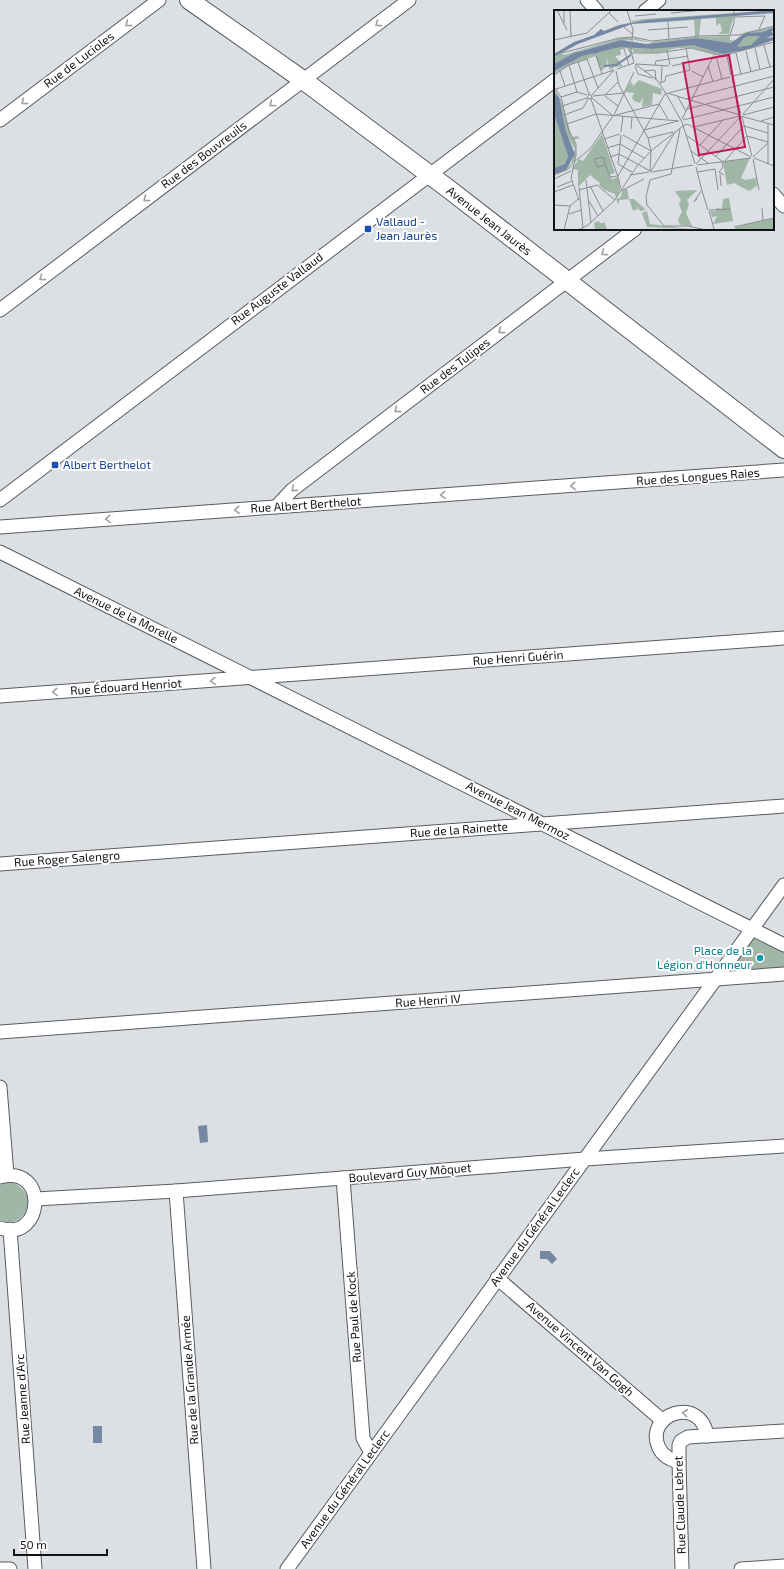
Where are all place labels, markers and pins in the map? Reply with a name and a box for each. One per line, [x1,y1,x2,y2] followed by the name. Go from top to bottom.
[376,214,437,242] place label: Vallaud - Jean Jaurès
[363,224,373,234] marker: Vallaud - Jean Jaurès
[63,457,151,471] place label: Albert Berthelot
[50,460,60,470] marker: Albert Berthelot
[657,943,752,971] place label: Place de la Légion d'Honneur
[755,953,765,963] marker: Place de la Légion d'Honneur

